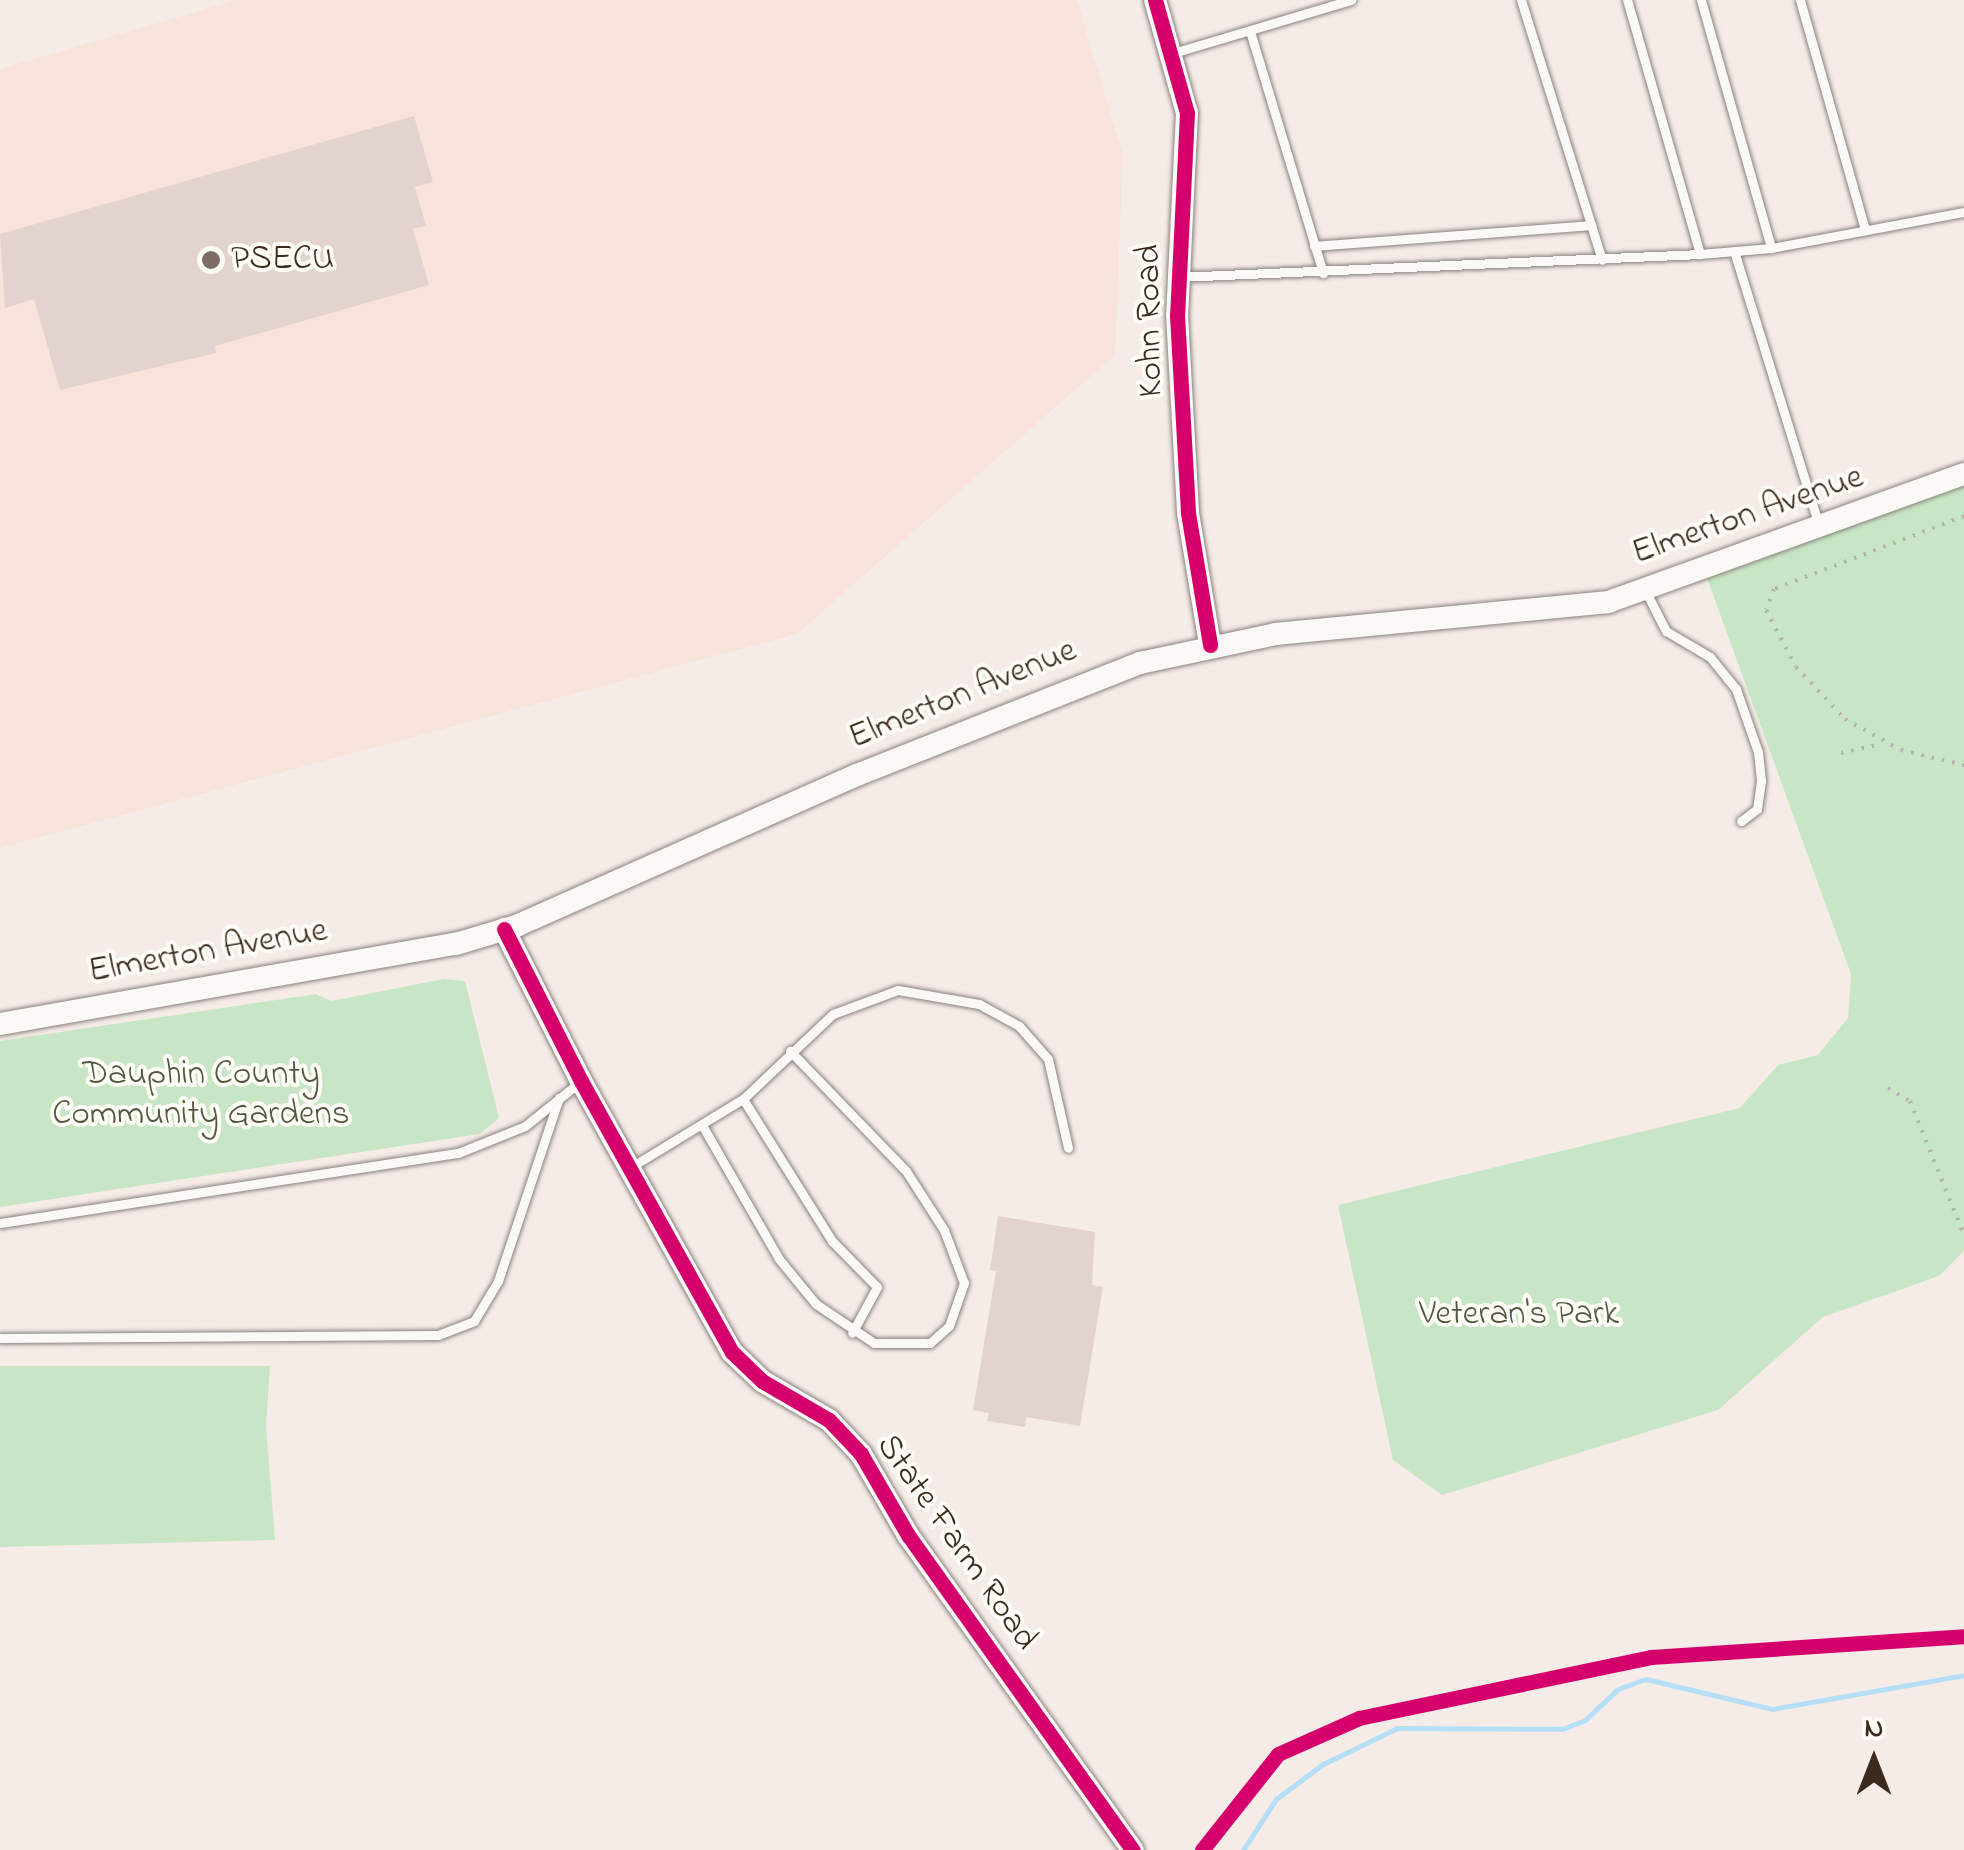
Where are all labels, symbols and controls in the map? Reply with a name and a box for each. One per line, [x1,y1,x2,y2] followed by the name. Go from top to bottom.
[231,239,334,281] place label: PSECU
[1129,244,1173,398] street label: Kohn Road
[200,249,222,271] marker: PSECU
[1627,457,1869,575] street label: Elmerton Avenue
[843,630,1083,760] street label: Elmerton Avenue
[85,910,331,994] street label: Elmerton Avenue
[52,1054,350,1136] park label: Dauphin County Community Gardens
[1419,1294,1619,1336] park label: Veteran's Park
[866,1427,1046,1659] street label: State Farm Road
[1865,1709,1883,1750] text: N
[1824,1710,1924,1810] north arrow

